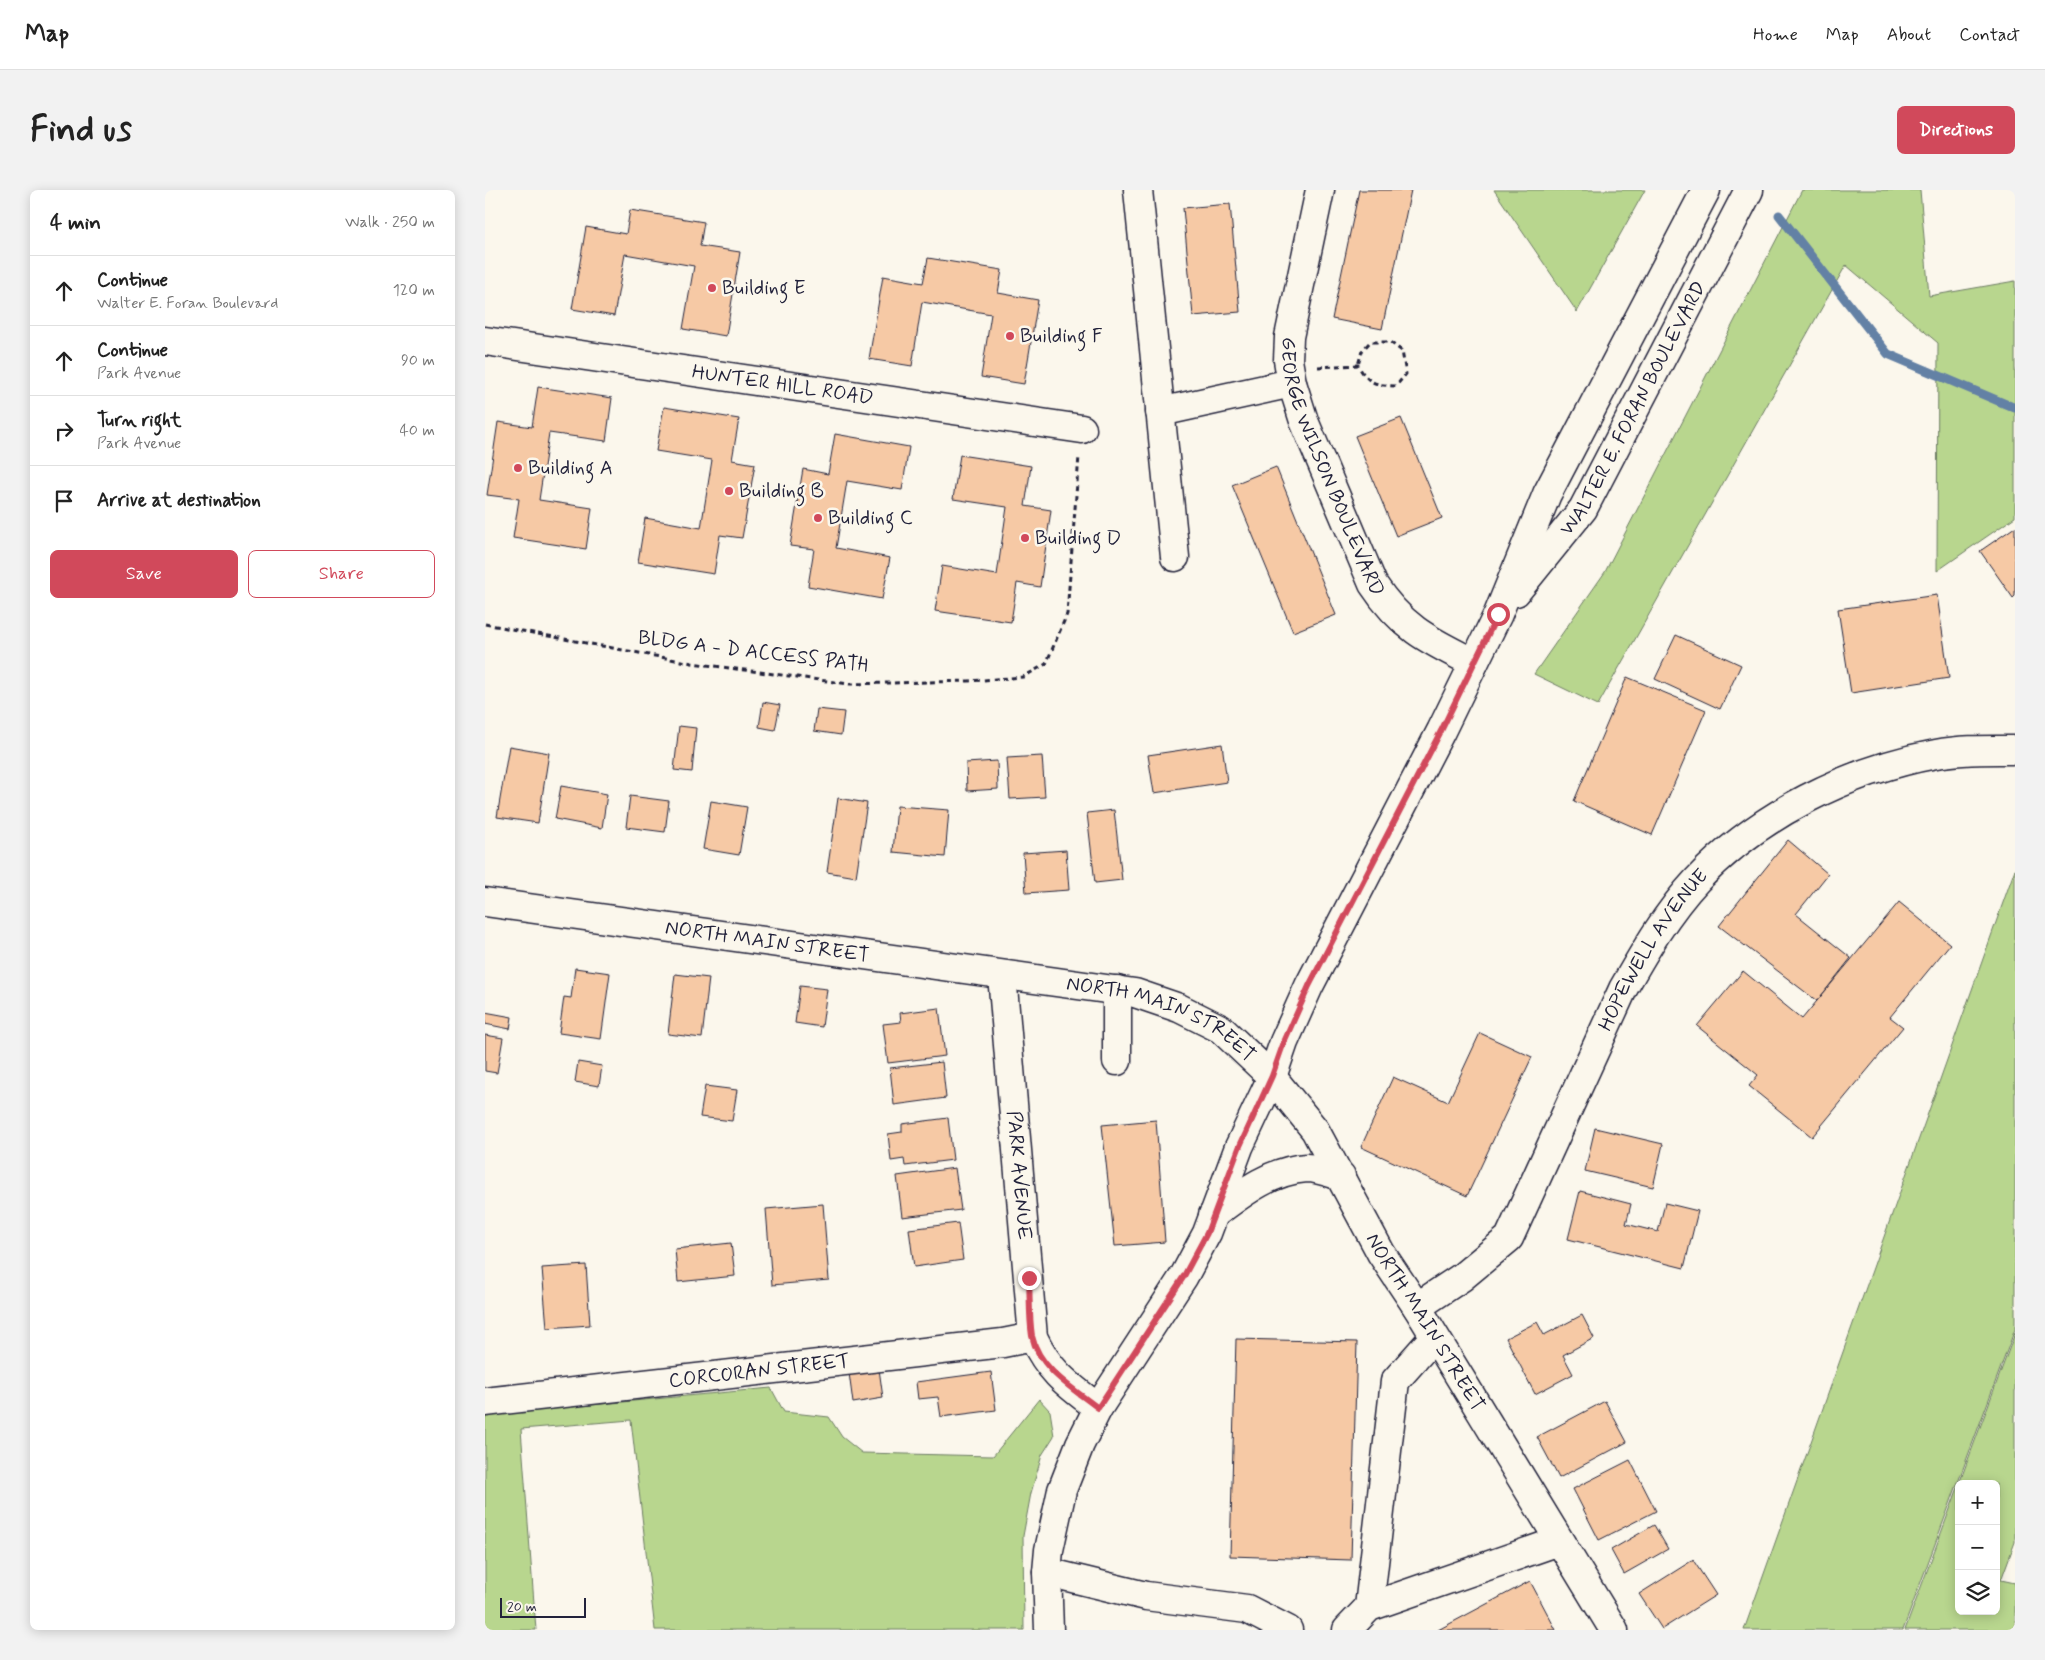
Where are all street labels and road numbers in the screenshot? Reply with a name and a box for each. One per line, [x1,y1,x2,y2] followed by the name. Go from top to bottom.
[1553,276,1713,541] street label: WALTER E. FORAN BOULEVARD
[1274,336,1391,602] street label: GEORGE WILSON BOULEVARD
[690,358,875,412] street label: HUNTER HILL ROAD
[636,624,870,680] street label: BLDG A - D ACCESS PATH
[1592,863,1714,1035] street label: HOPEWELL AVENUE
[664,914,871,969] street label: NORTH MAIN STREET
[1065,970,1262,1068] street label: NORTH MAIN STREET
[1000,1110,1038,1241] street label: PARK AVENUE
[1359,1229,1491,1417] street label: NORTH MAIN STREET
[667,1347,851,1394] street label: CORCORAN STREET

